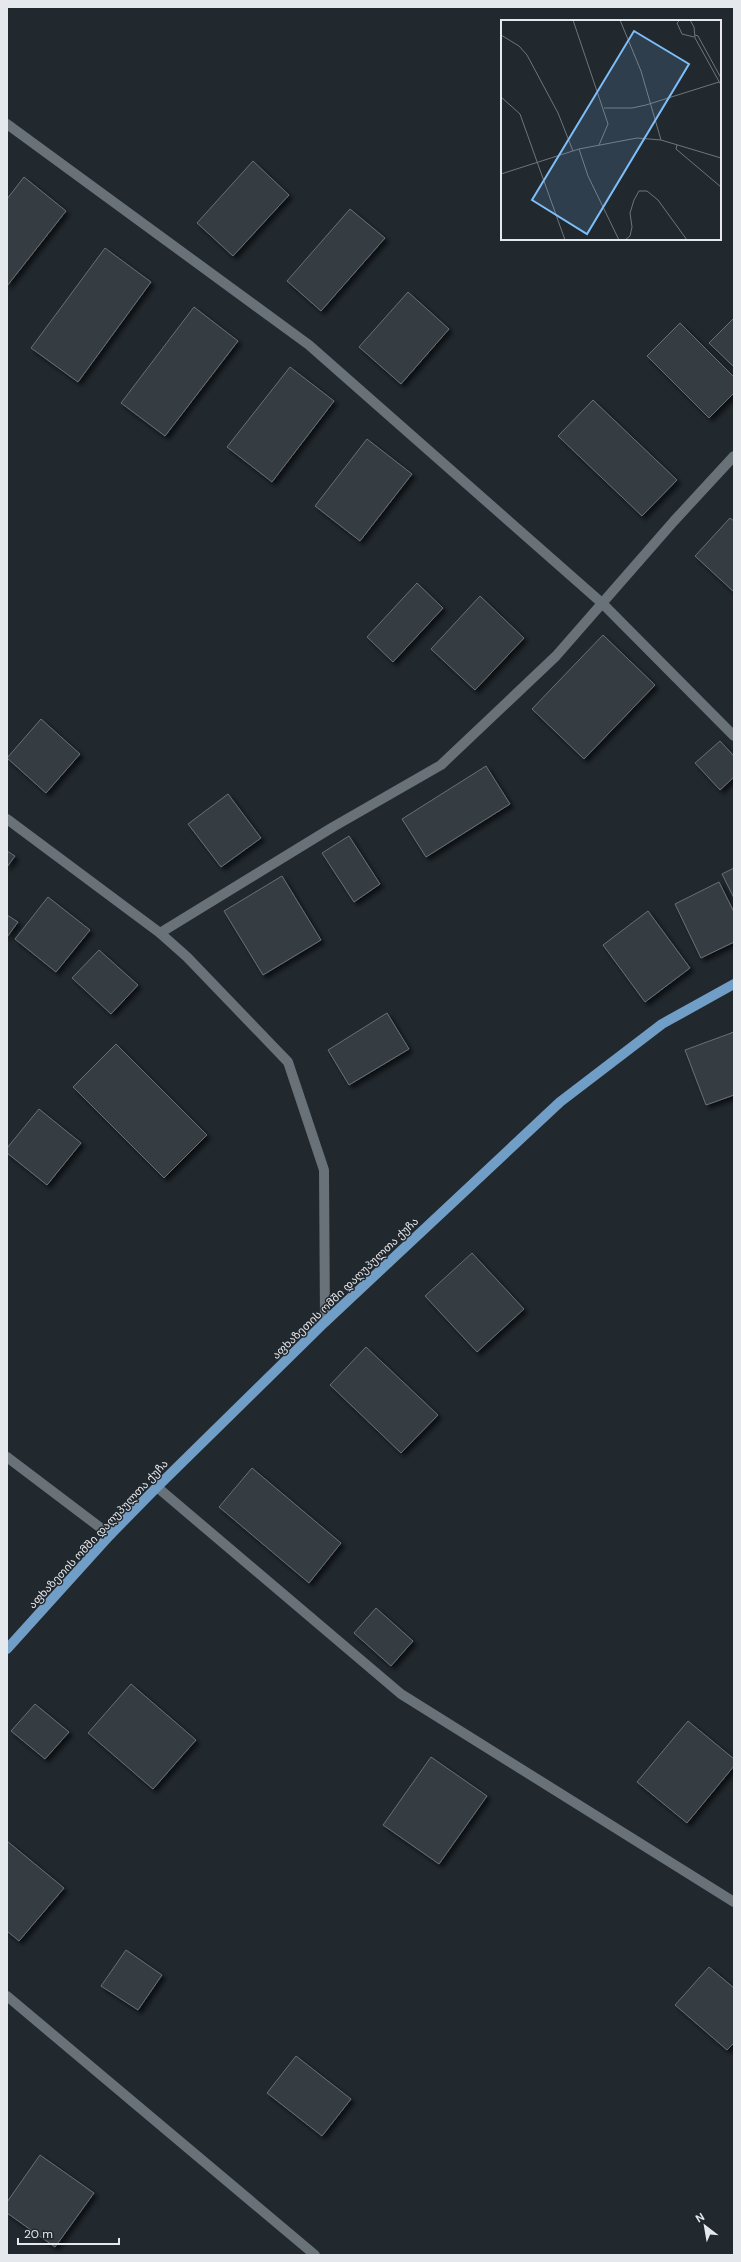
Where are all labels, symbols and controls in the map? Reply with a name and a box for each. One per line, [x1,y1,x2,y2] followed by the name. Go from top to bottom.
[501,20,721,240] inset map
[269,1214,421,1362] street label: აფხაზეთის ომში დაღუპულთა ქუჩა
[25,1457,171,1611] street label: აფხაზეთის ომში დაღუპულთა ქუჩა
[685,2206,725,2246] north arrow
[693,2209,707,2225] text: N
[18,2220,119,2246] scale bar
[24,2226,53,2242] text: 20 m

